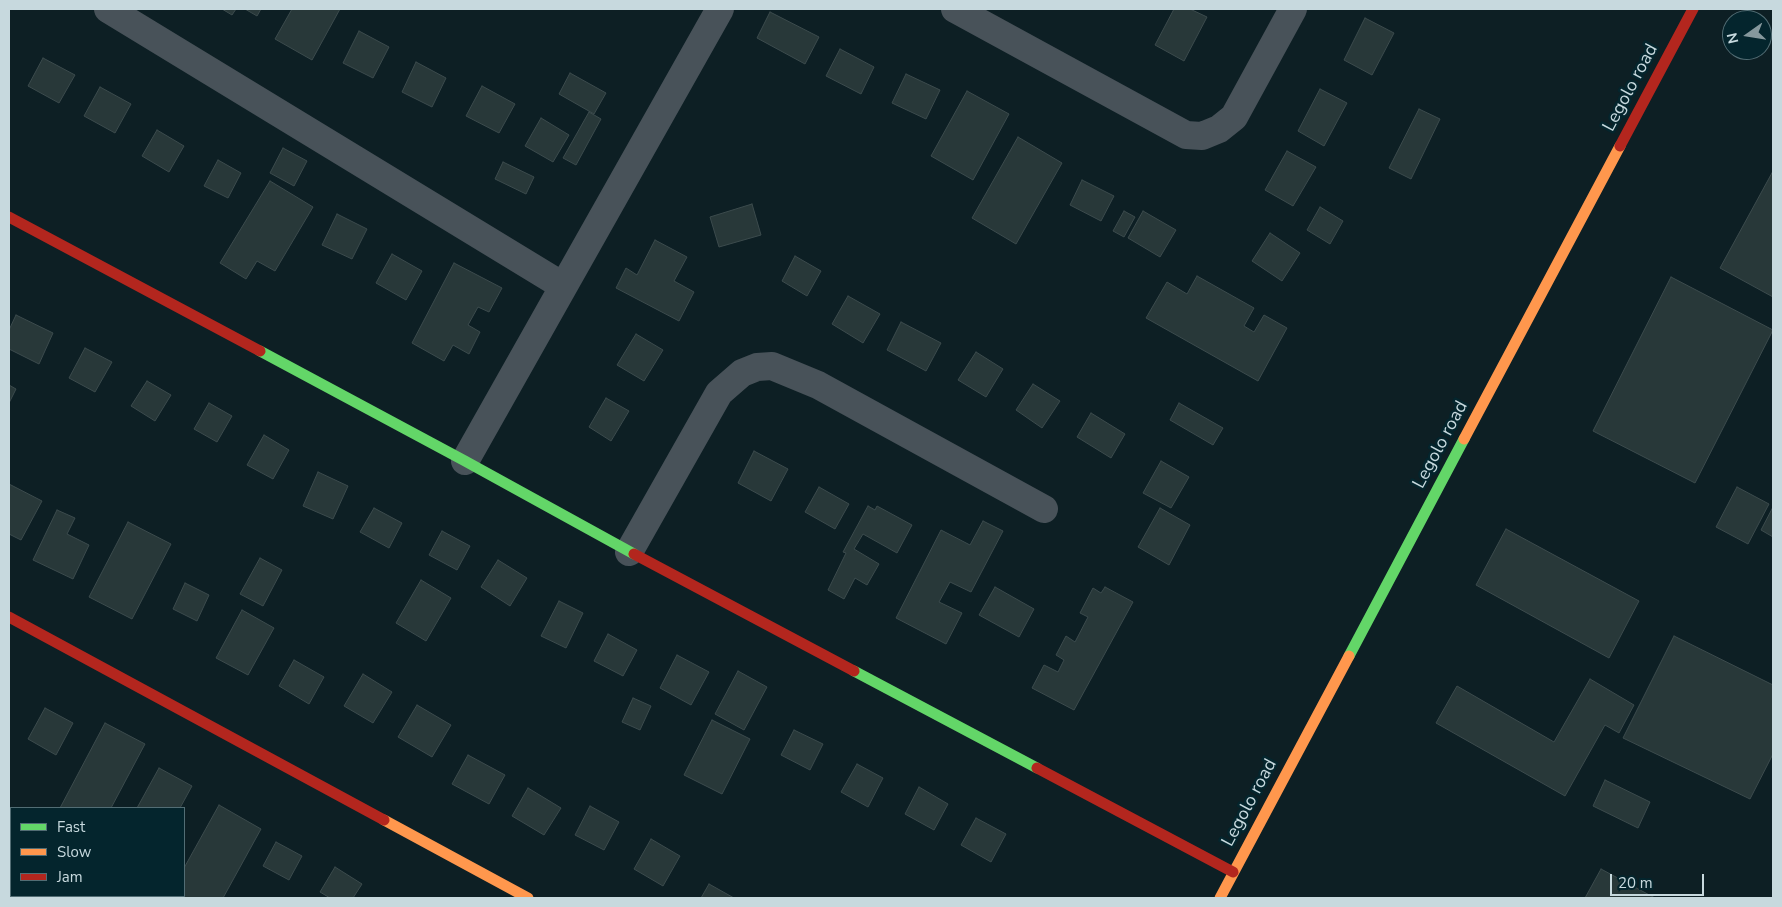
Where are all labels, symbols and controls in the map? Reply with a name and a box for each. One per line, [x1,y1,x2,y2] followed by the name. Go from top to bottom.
[1722,10,1772,60] north arrow
[1722,31,1743,46] text: N
[1599,41,1663,135] street label: Legolo road
[1409,398,1473,492] street label: Legolo road
[1218,756,1282,850] street label: Legolo road
[10,807,185,897] legend
[57,817,85,837] text: Fast
[57,842,91,862] text: Slow
[1612,864,1706,896] scale bar
[57,867,83,887] text: Jam
[1618,873,1653,893] text: 20 m

